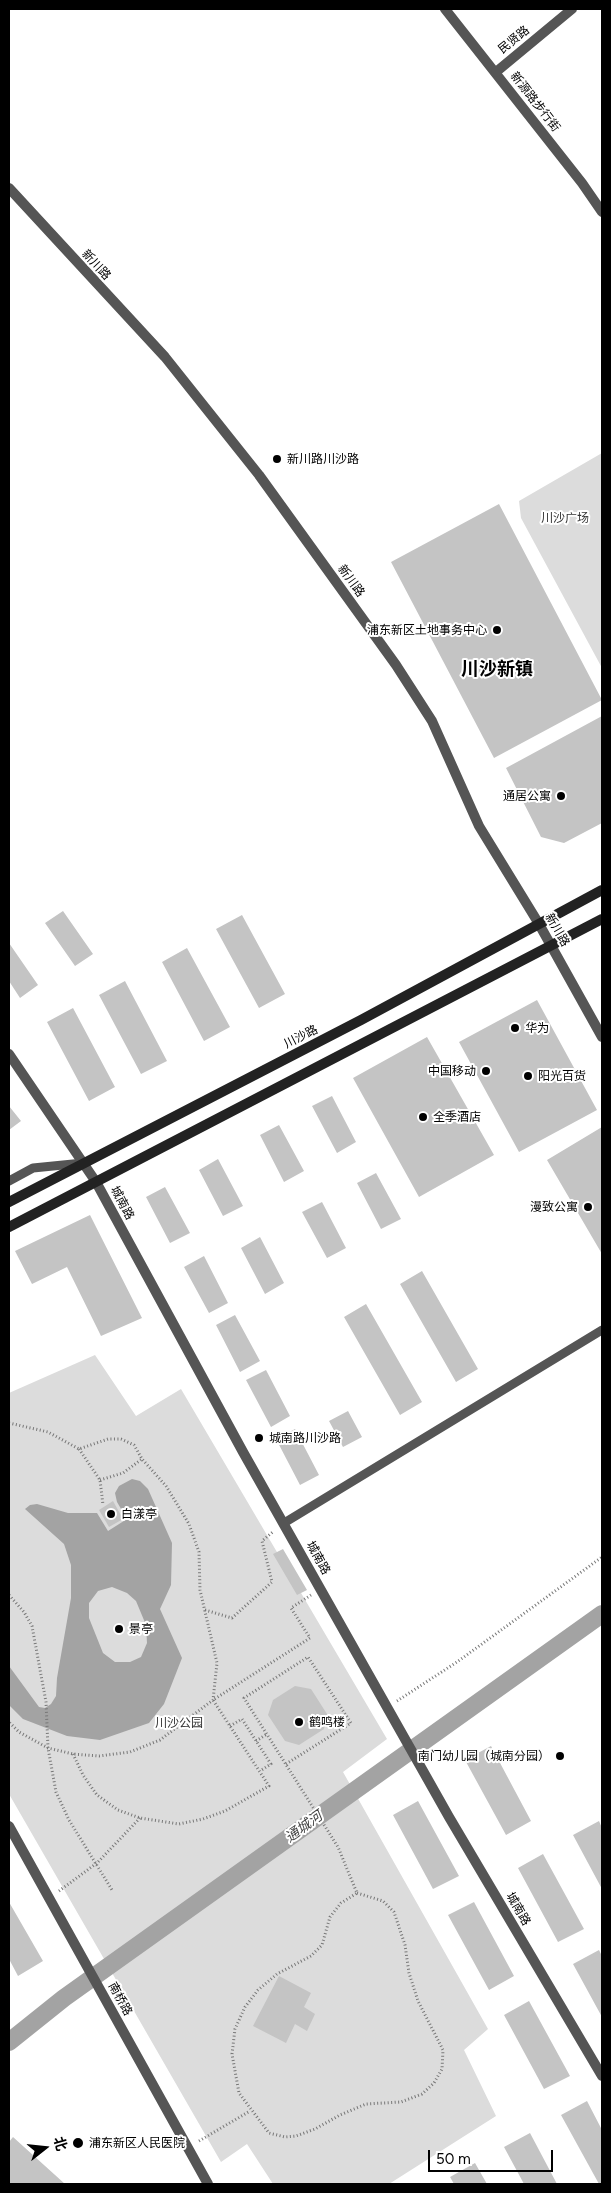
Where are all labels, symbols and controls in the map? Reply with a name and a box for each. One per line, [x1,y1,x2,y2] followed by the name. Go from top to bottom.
[495,23,533,57] street label: 民贤路
[507,69,563,135] street label: 新源路步行街
[78,247,114,283] street label: 新川路
[287,452,359,466] place label: 新川路川沙路
[271,453,283,465] marker: 新川路川沙路
[541,511,589,525] park label: 川沙广场
[335,562,367,600] street label: 新川路
[367,623,487,637] place label: 浦东新区土地事务中心
[491,624,503,636] marker: 浦东新区土地事务中心
[461,659,533,681] district label: 川沙新镇
[503,789,551,803] place label: 通居公寓
[555,790,567,802] marker: 通居公寓
[542,911,572,949] street label: 新川路
[525,1021,549,1035] place label: 华为
[282,1022,320,1052] street label: 川沙路
[509,1022,521,1034] marker: 华为
[428,1064,476,1078] place label: 中国移动
[480,1065,492,1077] marker: 中国移动
[538,1069,586,1083] place label: 阳光百货
[522,1070,534,1082] marker: 阳光百货
[433,1110,481,1124] place label: 全季酒店
[417,1111,429,1123] marker: 全季酒店
[107,1184,137,1222] street label: 城南路
[530,1200,578,1214] place label: 漫致公寓
[582,1201,594,1213] marker: 漫致公寓
[269,1431,341,1445] place label: 城南路川沙路
[253,1432,265,1444] marker: 城南路川沙路
[121,1507,157,1521] place label: 白漾亭
[105,1508,117,1520] marker: 白漾亭
[303,1539,333,1577] street label: 城南路
[129,1622,153,1636] place label: 景亭
[113,1623,125,1635] marker: 景亭
[309,1715,345,1729] place label: 鹤鸣楼
[155,1716,203,1730] park label: 川沙公园
[293,1716,305,1728] marker: 鹤鸣楼
[418,1749,550,1763] place label: 南门幼儿园（城南分园）
[554,1750,566,1762] marker: 南门幼儿园（城南分园）
[282,1808,326,1846] water label: 通城河
[503,1890,533,1928] street label: 城南路
[105,1980,135,2018] street label: 南桥路
[20,2123,70,2173] north arrow
[50,2135,70,2153] text: 北
[71,2136,85,2150] marker: 浦东新区人民医院
[89,2136,185,2150] place label: 浦东新区人民医院
[431,2140,556,2172] scale bar
[436,2150,471,2168] text: 50 m

